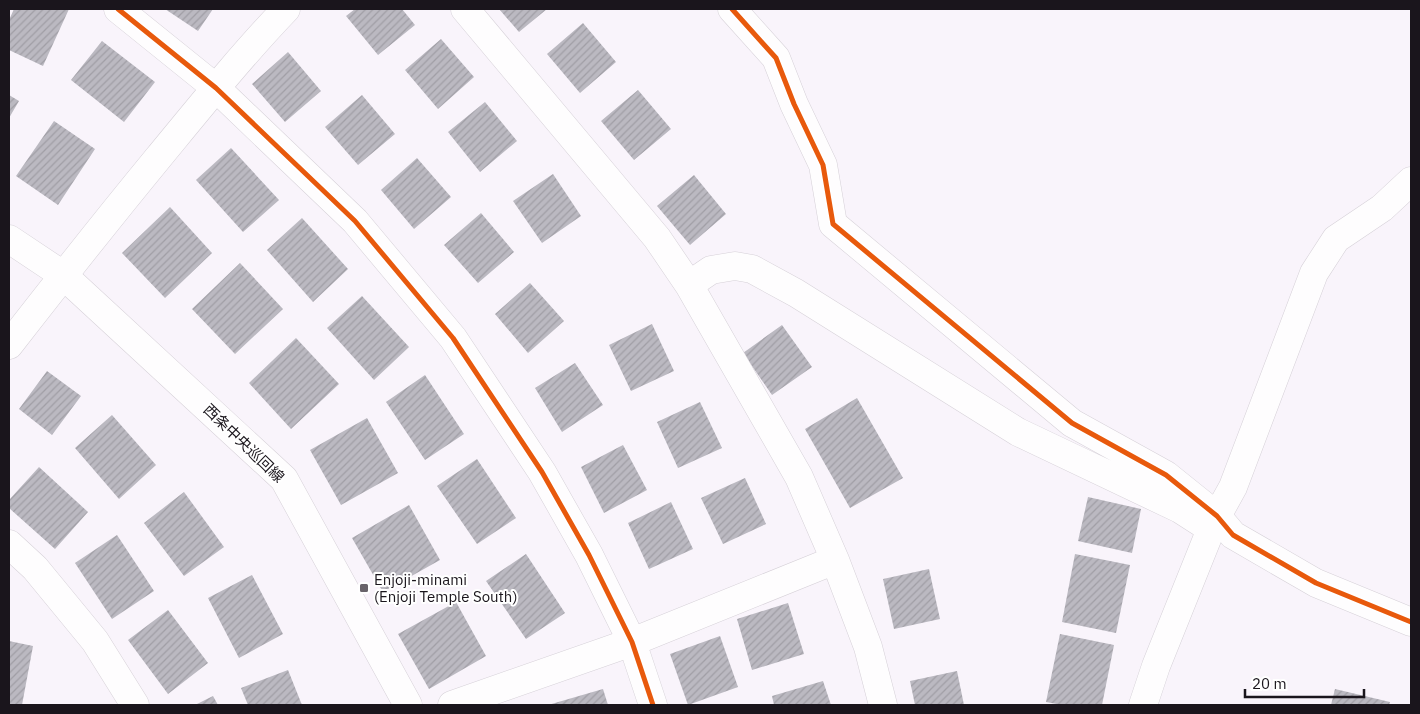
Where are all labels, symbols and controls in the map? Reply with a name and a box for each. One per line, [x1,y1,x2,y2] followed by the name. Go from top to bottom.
[200,400,288,486] street label: 西条中央巡回線
[374,570,517,606] place label: Enjoji-minami (Enjoji Temple South)
[358,582,370,594] marker: Enjoji-minami (Enjoji Temple South)
[1245,666,1364,698] scale bar
[1252,674,1287,693] text: 20 m

